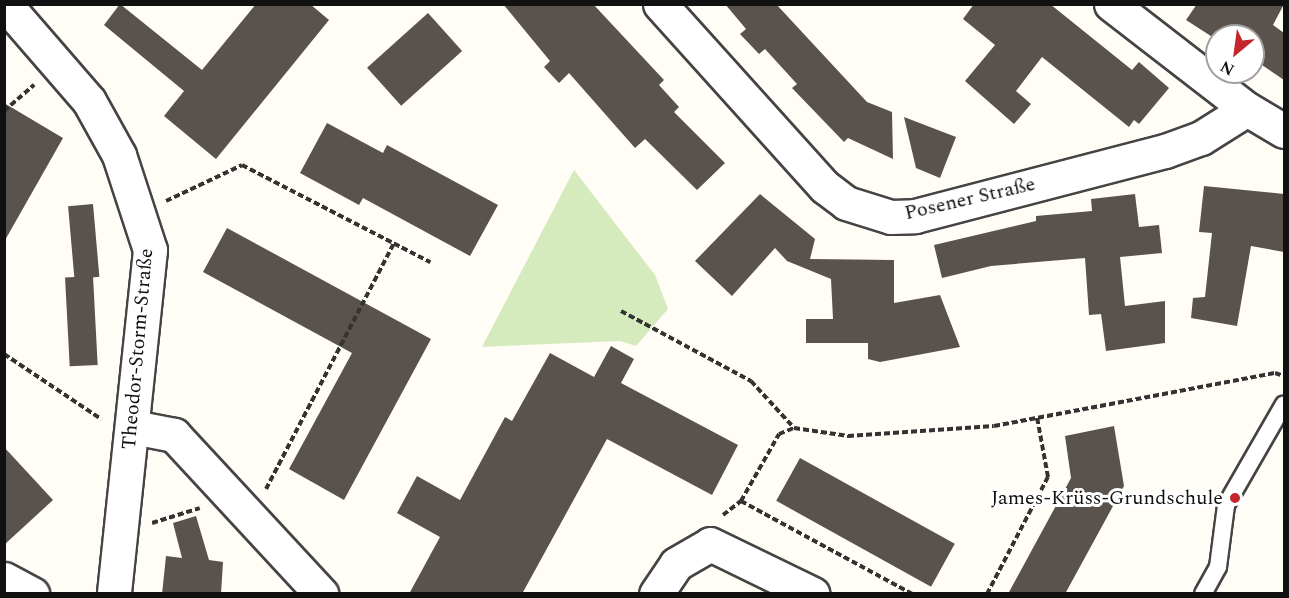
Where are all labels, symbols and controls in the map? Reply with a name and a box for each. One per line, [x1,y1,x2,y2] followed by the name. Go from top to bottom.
[1205,24,1265,84] north arrow
[1216,54,1239,82] text: N
[902,172,1038,226] street label: Posener Straße
[117,247,159,451] street label: Theodor-Storm-Straße
[991,486,1223,510] place label: James-Krüss-Grundschule
[1228,491,1242,505] marker: James-Krüss-Grundschule

